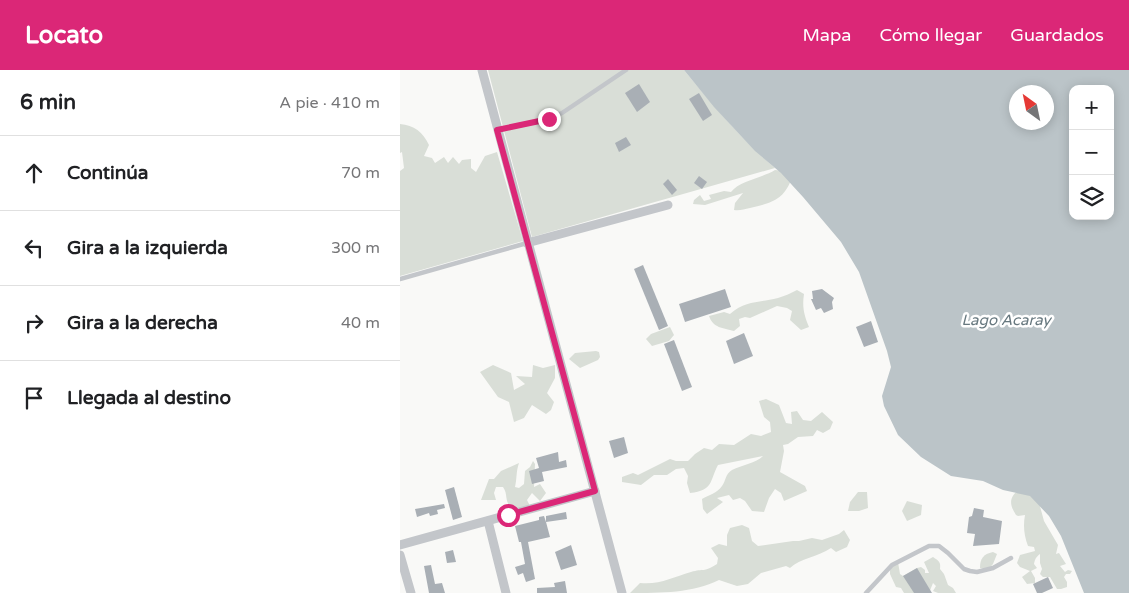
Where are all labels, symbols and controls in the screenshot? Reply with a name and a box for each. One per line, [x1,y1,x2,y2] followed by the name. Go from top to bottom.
[25,21,103,50] text: Locato
[802,24,851,46] text: Mapa
[879,24,982,46] text: Cómo llegar
[1010,24,1104,46] text: Guardados
[1009,85,1054,130] north arrow
[1069,85,1114,220] map controls
[1069,85,1114,130] button: +
[20,90,76,115] text: 6 min
[279,93,380,113] text: A pie · 410 m
[538,108,561,131] route end
[1069,130,1114,175] button: −
[20,159,48,187] icon: ahead
[67,162,149,184] text: Continúa
[341,163,380,183] text: 70 m
[1069,175,1114,220] button: layers
[20,234,48,262] icon: left
[67,237,228,259] text: Gira a la izquierda
[331,238,380,258] text: 300 m
[20,309,48,337] icon: right
[961,311,1052,329] water label: Lago Acaray
[67,312,218,334] text: Gira a la derecha
[341,313,380,333] text: 40 m
[20,384,48,412] icon: arrive
[67,387,231,409] text: Llegada al destino
[497,504,520,527] route start

